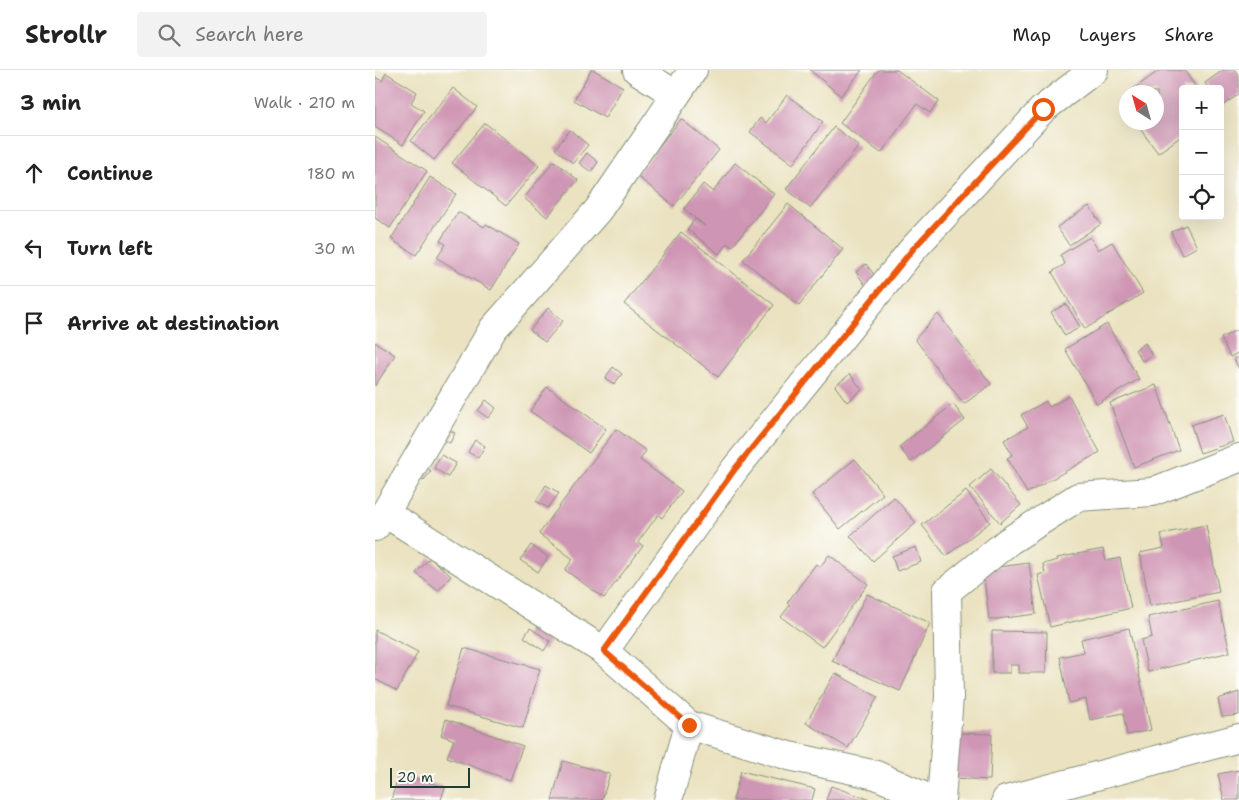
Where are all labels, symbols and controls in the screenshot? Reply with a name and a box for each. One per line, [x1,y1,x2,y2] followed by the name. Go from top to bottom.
[137,12,487,57] search box
[25,19,107,51] text: Strollr
[155,21,183,49] icon: search
[195,22,304,47] text: Search here
[1013,23,1051,47] text: Map
[1079,23,1136,47] text: Layers
[1164,23,1214,47] text: Share
[1119,85,1164,130] north arrow
[1179,85,1224,220] map controls
[1179,85,1224,130] button: +
[20,89,81,117] text: 3 min
[254,92,355,113] text: Walk · 210 m
[1032,98,1055,121] route start
[1179,130,1224,175] button: −
[20,159,48,187] icon: ahead
[67,161,153,186] text: Continue
[307,163,355,184] text: 180 m
[1179,175,1224,220] button: locate
[20,234,48,262] icon: left
[67,236,153,261] text: Turn left
[314,238,355,259] text: 30 m
[20,309,48,337] icon: arrive
[67,311,279,336] text: Arrive at destination
[678,714,701,737] route end
[390,765,470,788] scale bar
[397,768,433,786] text: 20 m

